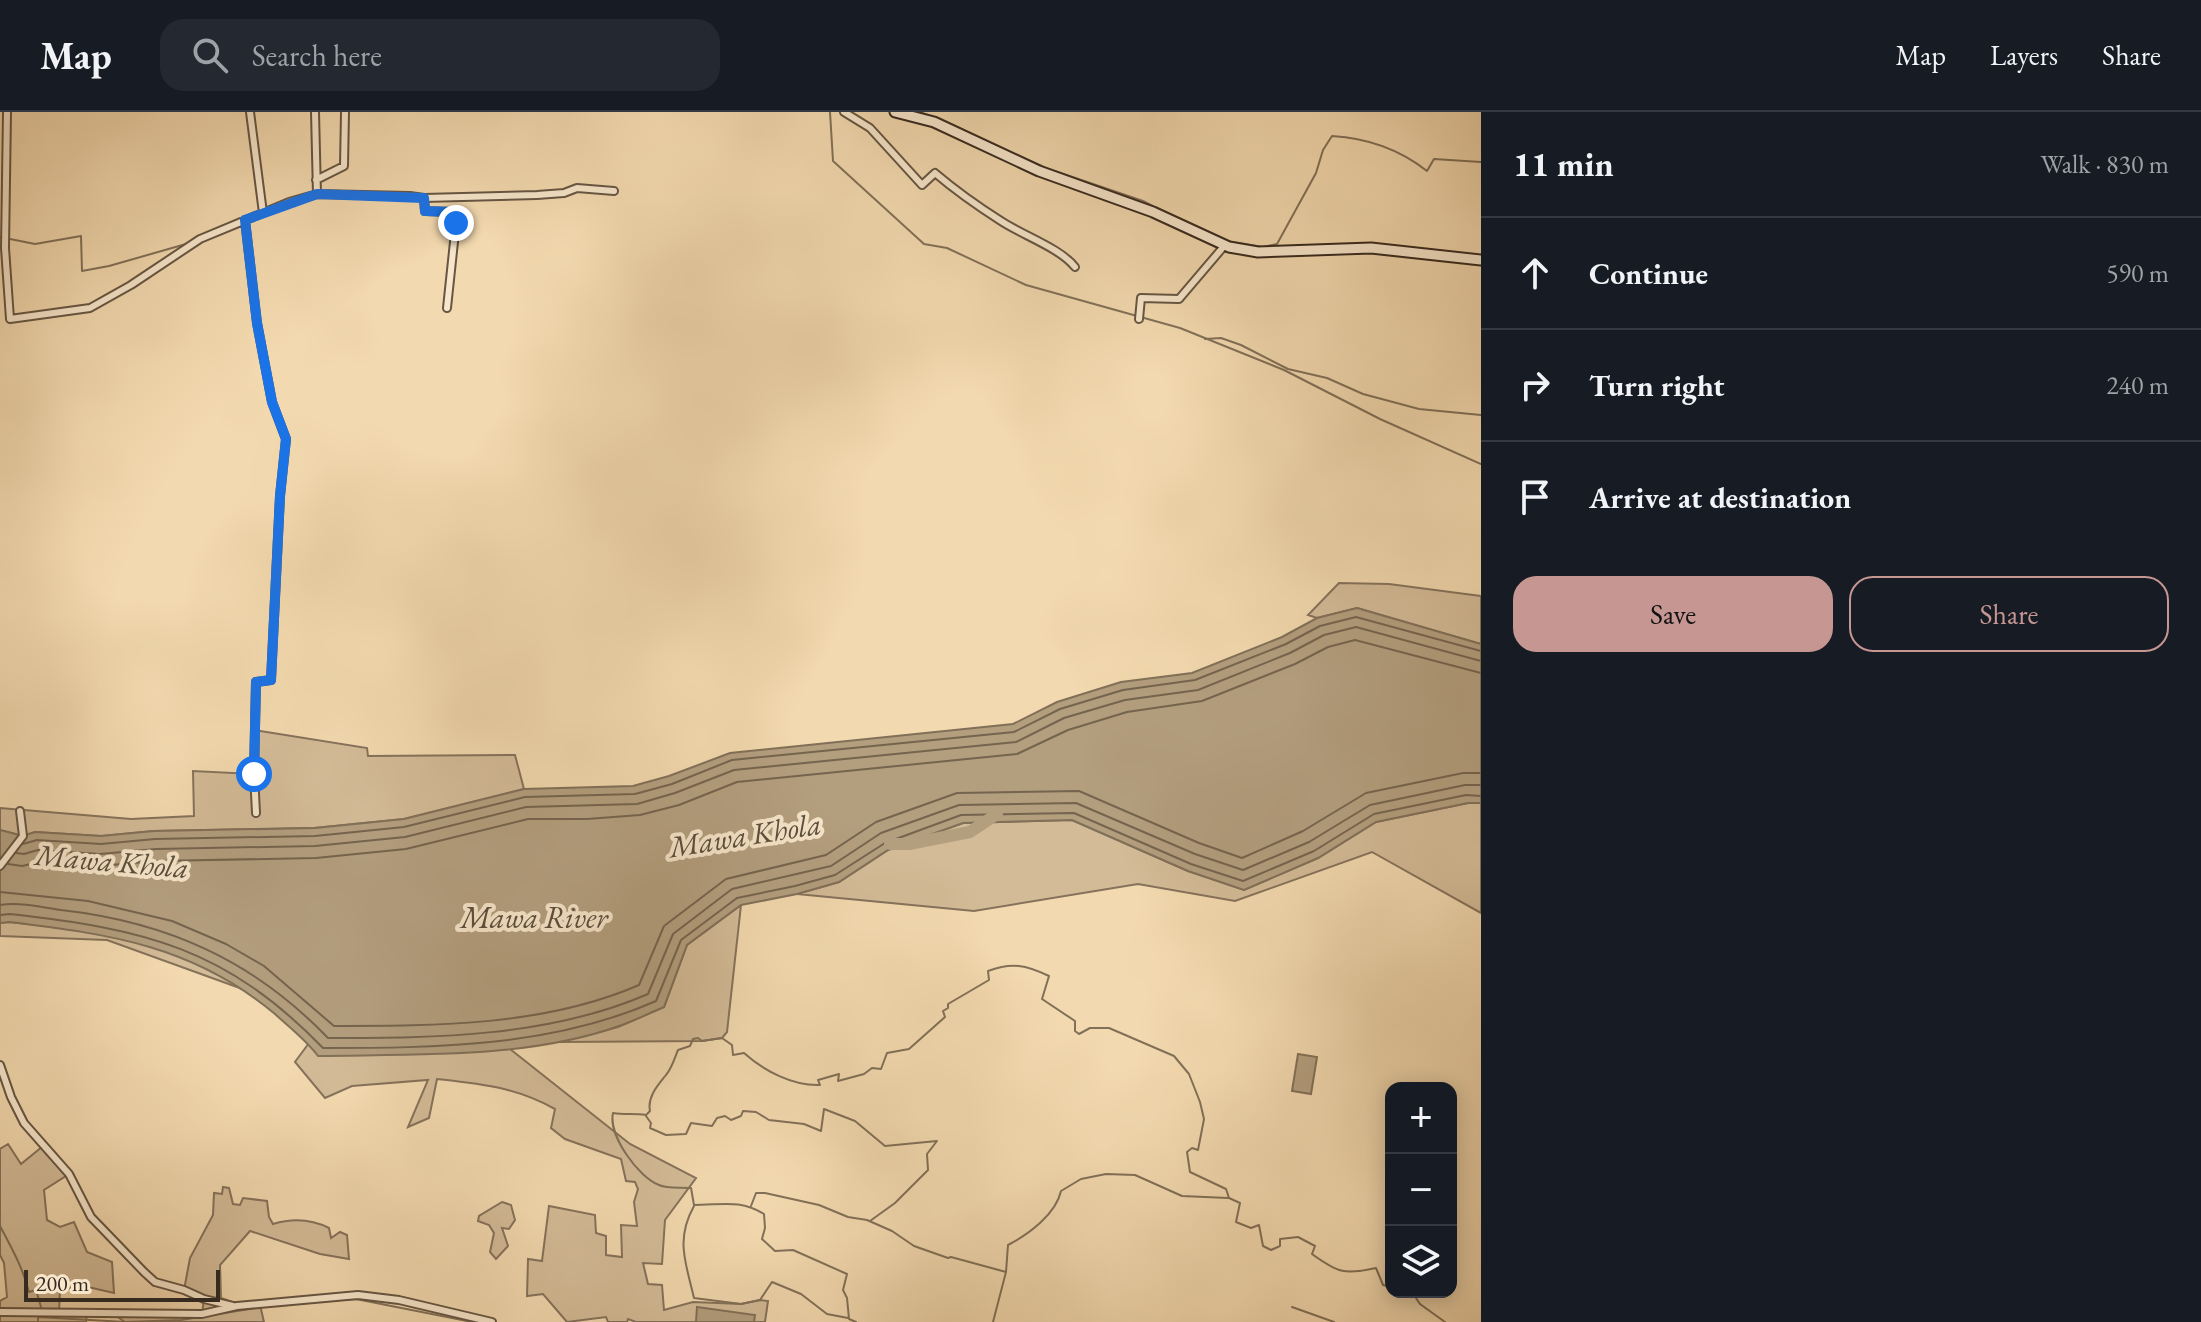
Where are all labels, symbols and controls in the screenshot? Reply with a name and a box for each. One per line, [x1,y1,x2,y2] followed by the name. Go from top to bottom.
[160,19,720,91] search box
[40,31,112,80] text: Map
[188,33,232,77] icon: search
[252,36,382,75] text: Search here
[1896,37,1946,73] text: Map
[1990,37,2058,73] text: Layers
[2102,37,2161,73] text: Share
[1513,142,1614,186] text: 11 min
[2041,147,2169,181] text: Walk · 830 m
[438,205,474,241] route end
[1513,251,1557,295] icon: ahead
[1589,254,1708,293] text: Continue
[2106,256,2169,290] text: 590 m
[1513,363,1557,407] icon: right
[1589,366,1725,405] text: Turn right
[2106,368,2169,402] text: 240 m
[1513,475,1557,519] icon: arrive
[1589,478,1851,517] text: Arrive at destination
[1513,576,1833,652] button: Save
[1849,576,2169,652] button: Share
[236,756,272,792] route start
[664,804,824,867] water label: Mawa Khola
[32,835,190,887] water label: Mawa Khola
[458,898,609,937] water label: Mawa River
[1385,1082,1457,1298] map controls
[1385,1082,1457,1154] button: +
[1385,1154,1457,1226] button: −
[1385,1226,1457,1298] button: layers
[24,1266,220,1302] scale bar
[36,1269,89,1298] text: 200 m

